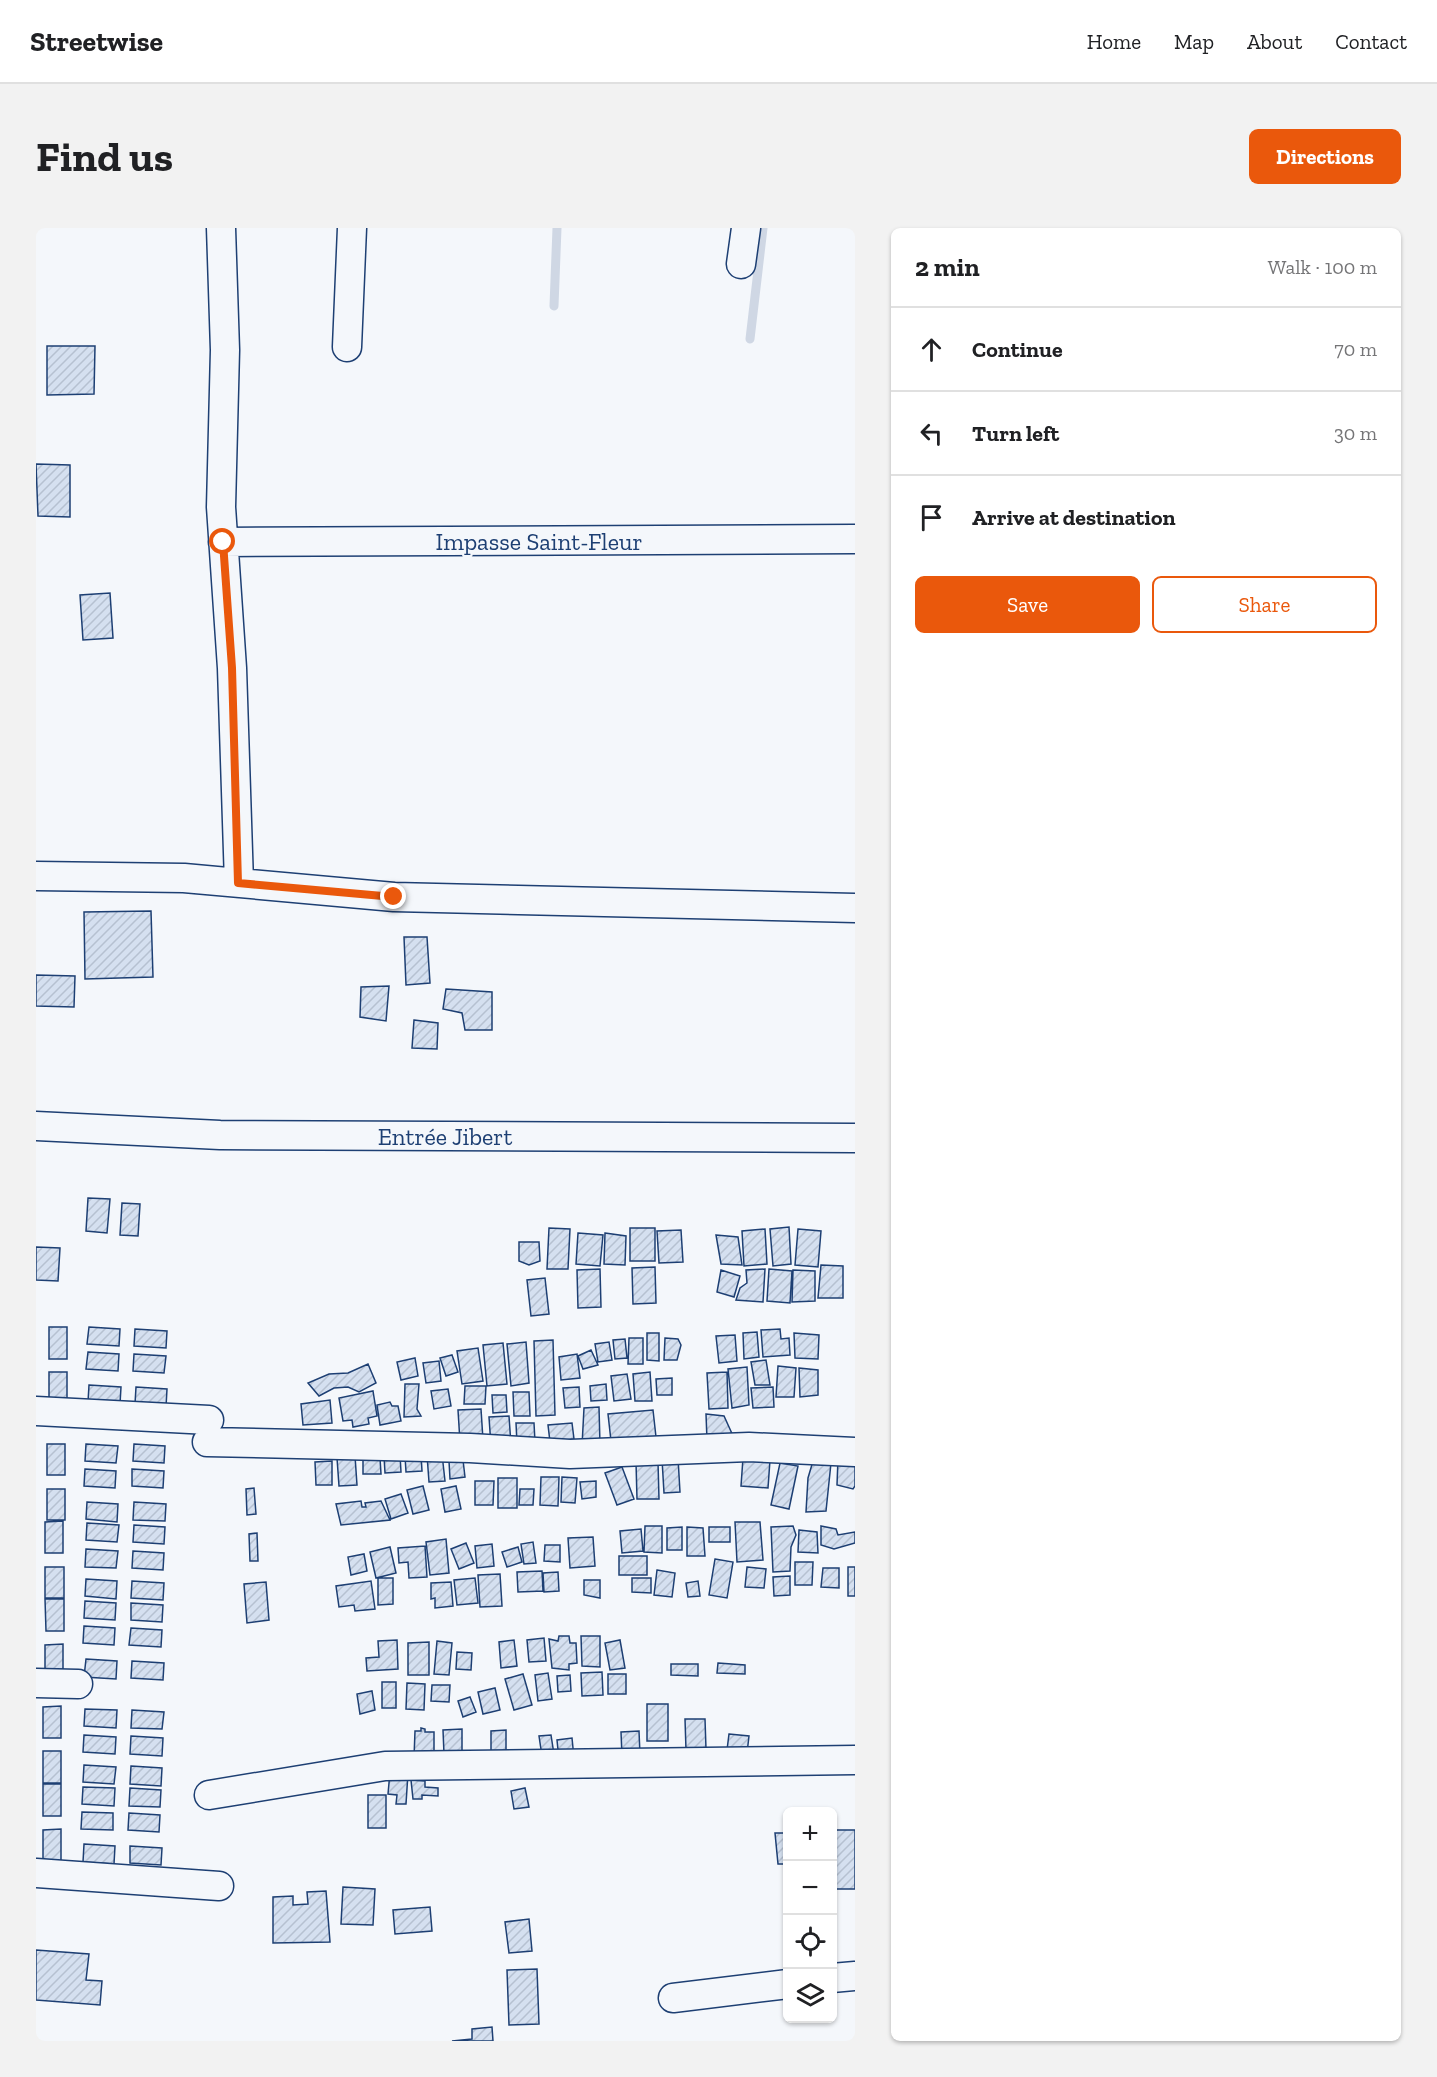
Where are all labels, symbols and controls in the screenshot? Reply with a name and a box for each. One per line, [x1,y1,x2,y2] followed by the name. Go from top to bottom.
[30,25,163,58] text: Streetwise
[1087,29,1141,54] text: Home
[1174,29,1214,54] text: Map
[1247,29,1302,54] text: About
[1335,29,1407,54] text: Contact
[1249,129,1401,184] button: Directions
[36,131,173,182] text: Find us
[915,251,980,283] text: 2 min
[1268,255,1377,279] text: Walk · 100 m
[915,333,948,366] icon: ahead
[972,336,1063,363] text: Continue
[1334,337,1377,361] text: 70 m
[915,417,948,450] icon: left
[972,420,1059,447] text: Turn left
[1334,421,1377,445] text: 30 m
[915,501,948,534] icon: arrive
[972,504,1175,531] text: Arrive at destination
[435,527,643,556] street label: Impasse Saint-Fleur
[209,528,235,554] route start
[915,576,1140,633] button: Save
[1152,576,1377,633] button: Share
[380,883,406,909] route end
[378,1122,512,1151] street label: Entrée Jibert
[783,1807,837,2023] map controls
[783,1807,837,1861] button: +
[783,1861,837,1915] button: −
[783,1915,837,1969] button: locate
[783,1969,837,2023] button: layers

